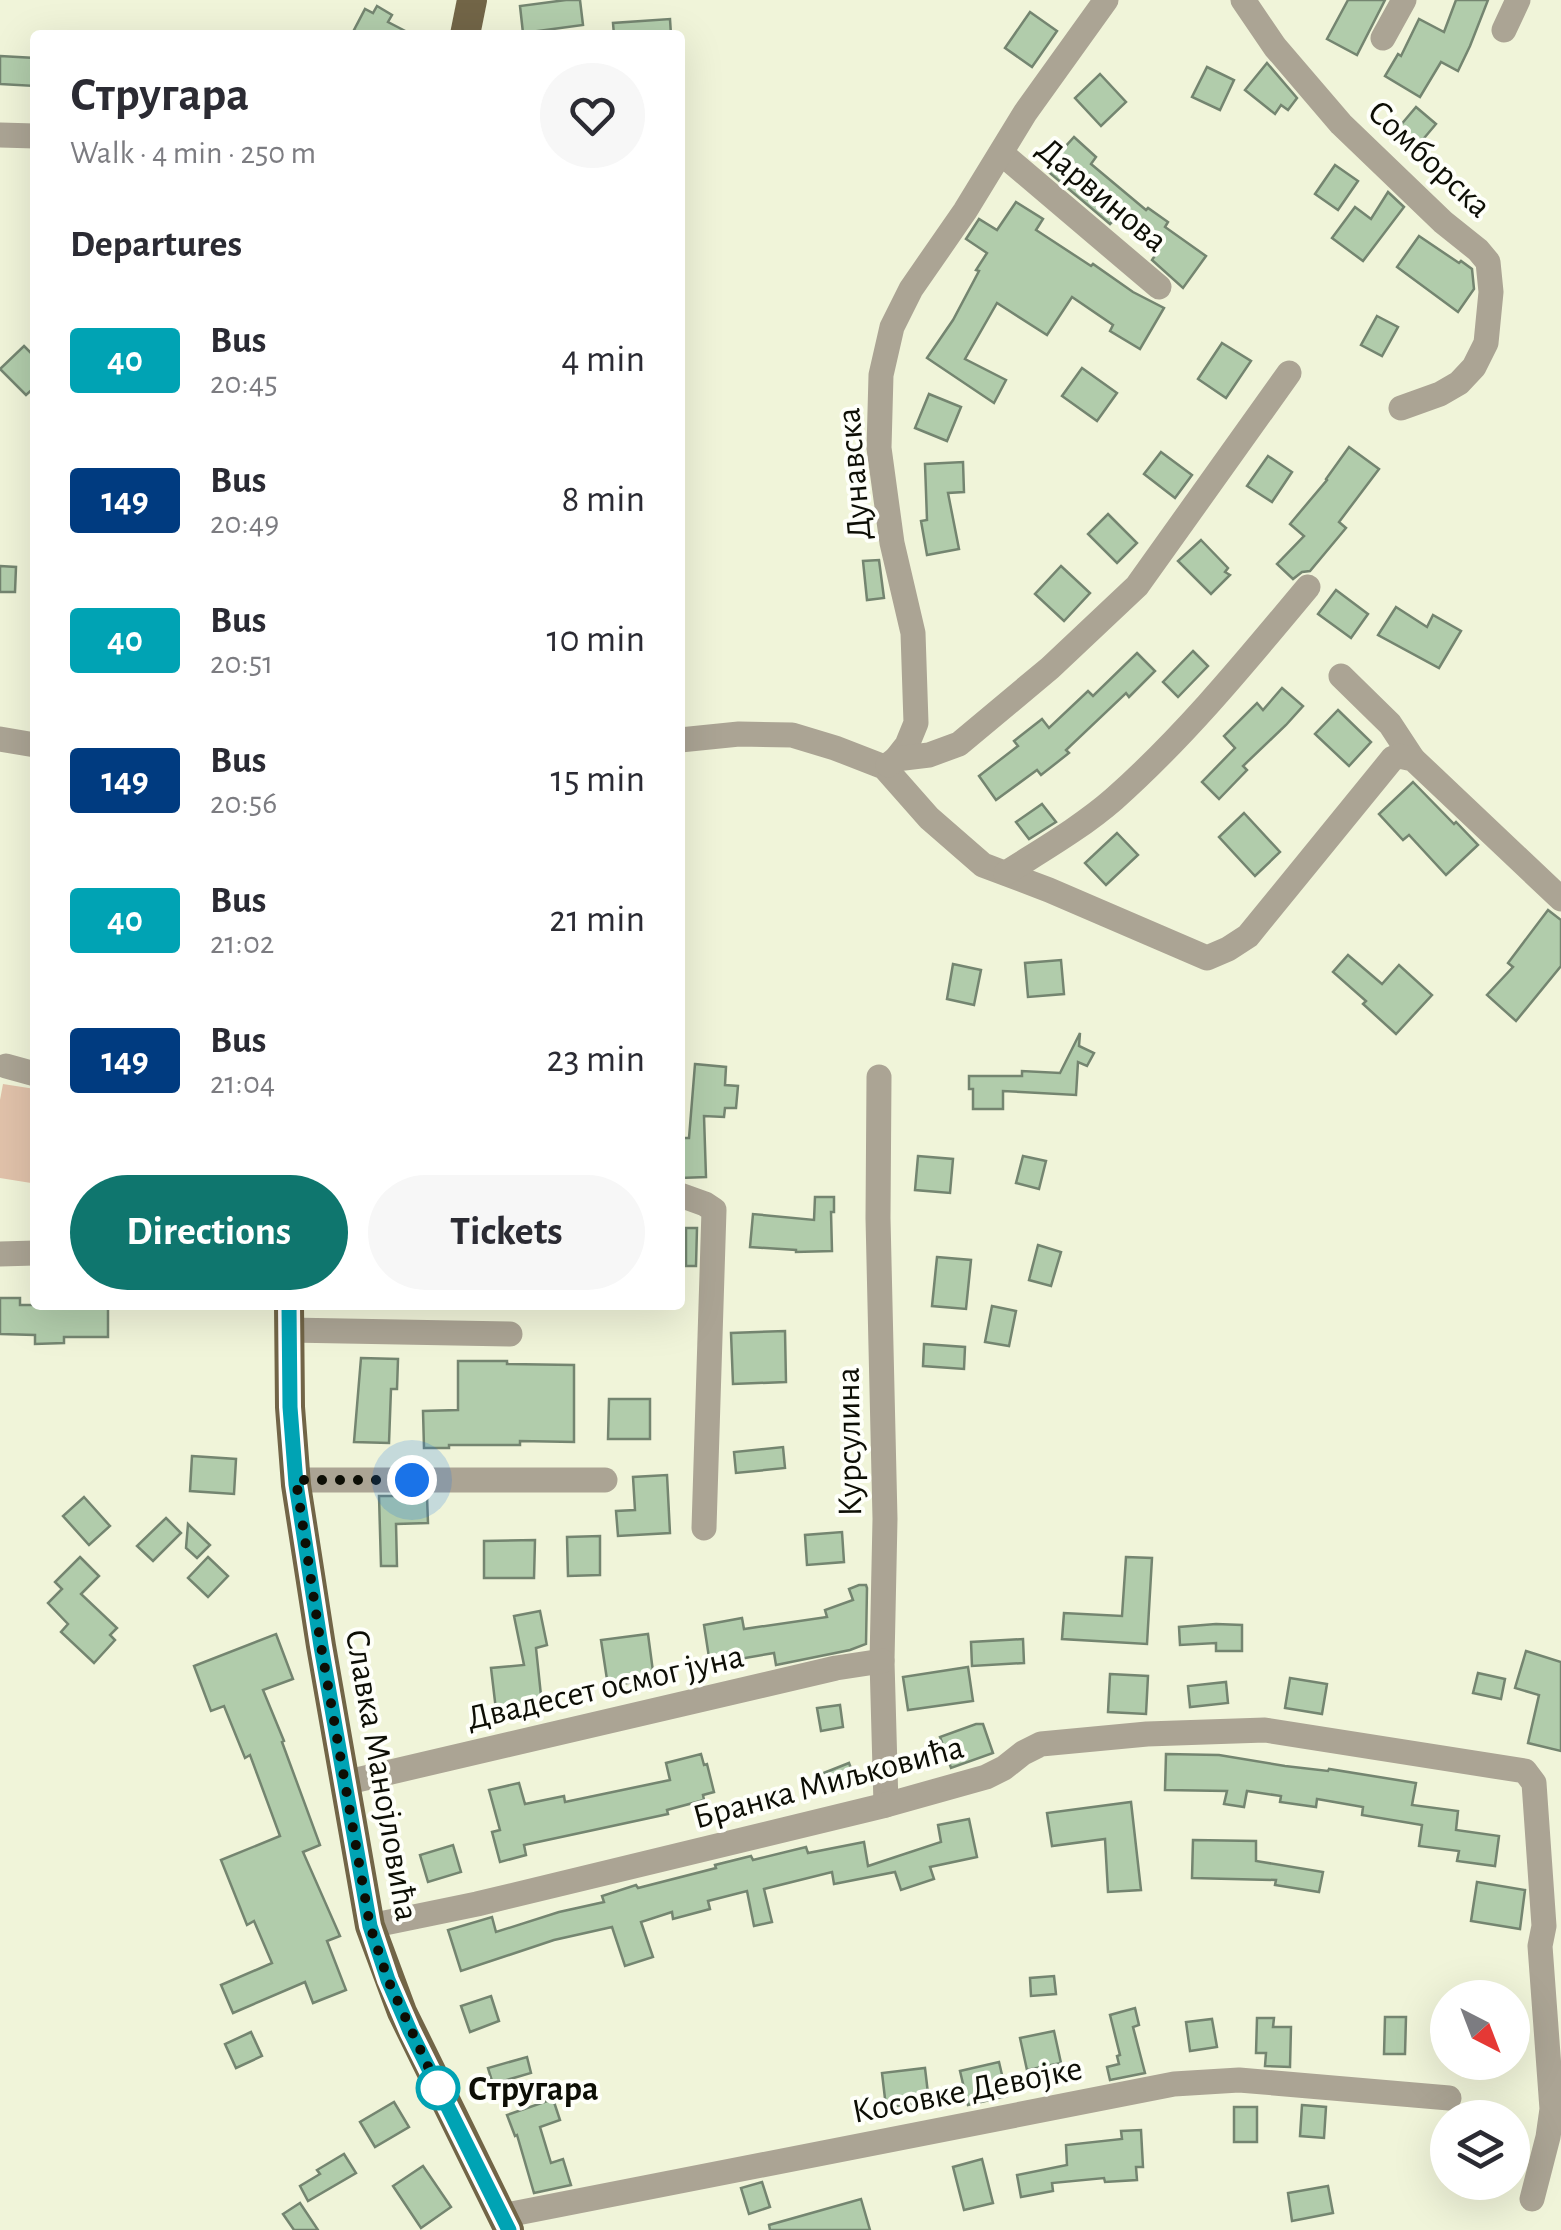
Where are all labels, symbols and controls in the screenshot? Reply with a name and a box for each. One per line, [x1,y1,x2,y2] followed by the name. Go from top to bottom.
[540,63,645,168] button: heart
[70,72,249,120] text: Стругара
[1361,94,1497,224] street label: Сомборска
[1030,131,1174,259] street label: Дарвинова
[70,137,316,169] text: Walk · 4 min · 250 m
[70,226,242,264] text: Departures
[210,322,266,360] text: Bus
[561,341,645,379] text: 4 min
[107,343,143,378] text: 40
[210,367,278,399] text: 20:45
[831,406,878,541] street label: Дунавска
[210,462,266,500] text: Bus
[562,481,645,519] text: 8 min
[101,483,149,518] text: 149
[210,507,279,539] text: 20:49
[210,602,266,640] text: Bus
[546,621,645,659] text: 10 min
[107,623,143,658] text: 40
[210,647,273,679] text: 20:51
[210,742,266,780] text: Bus
[551,761,645,799] text: 15 min
[101,763,149,798] text: 149
[210,787,277,819] text: 20:56
[210,882,266,920] text: Bus
[549,901,645,939] text: 21 min
[107,903,143,938] text: 40
[210,927,274,959] text: 21:02
[210,1022,266,1060] text: Bus
[547,1041,645,1079] text: 23 min
[101,1043,149,1078] text: 149
[210,1067,275,1099] text: 21:04
[70,1175,348,1290] button: Directions
[368,1175,645,1290] button: Tickets
[831,1367,868,1517] street label: Курсулина
[387,1455,437,1505] your location
[339,1627,424,1924] street label: Славка Манојловића
[464,1639,747,1736] street label: Двадесет осмог јуна
[689,1729,968,1835] street label: Бранка Миљковића
[1430,1980,1530,2080] north arrow
[1430,1980,1530,2200] map controls
[849,2051,1085,2130] street label: Косовке Девојке
[417,2067,459,2109] marker: Стругара
[468,2072,598,2107] place label: Стругара
[1430,2100,1530,2200] button: layers

